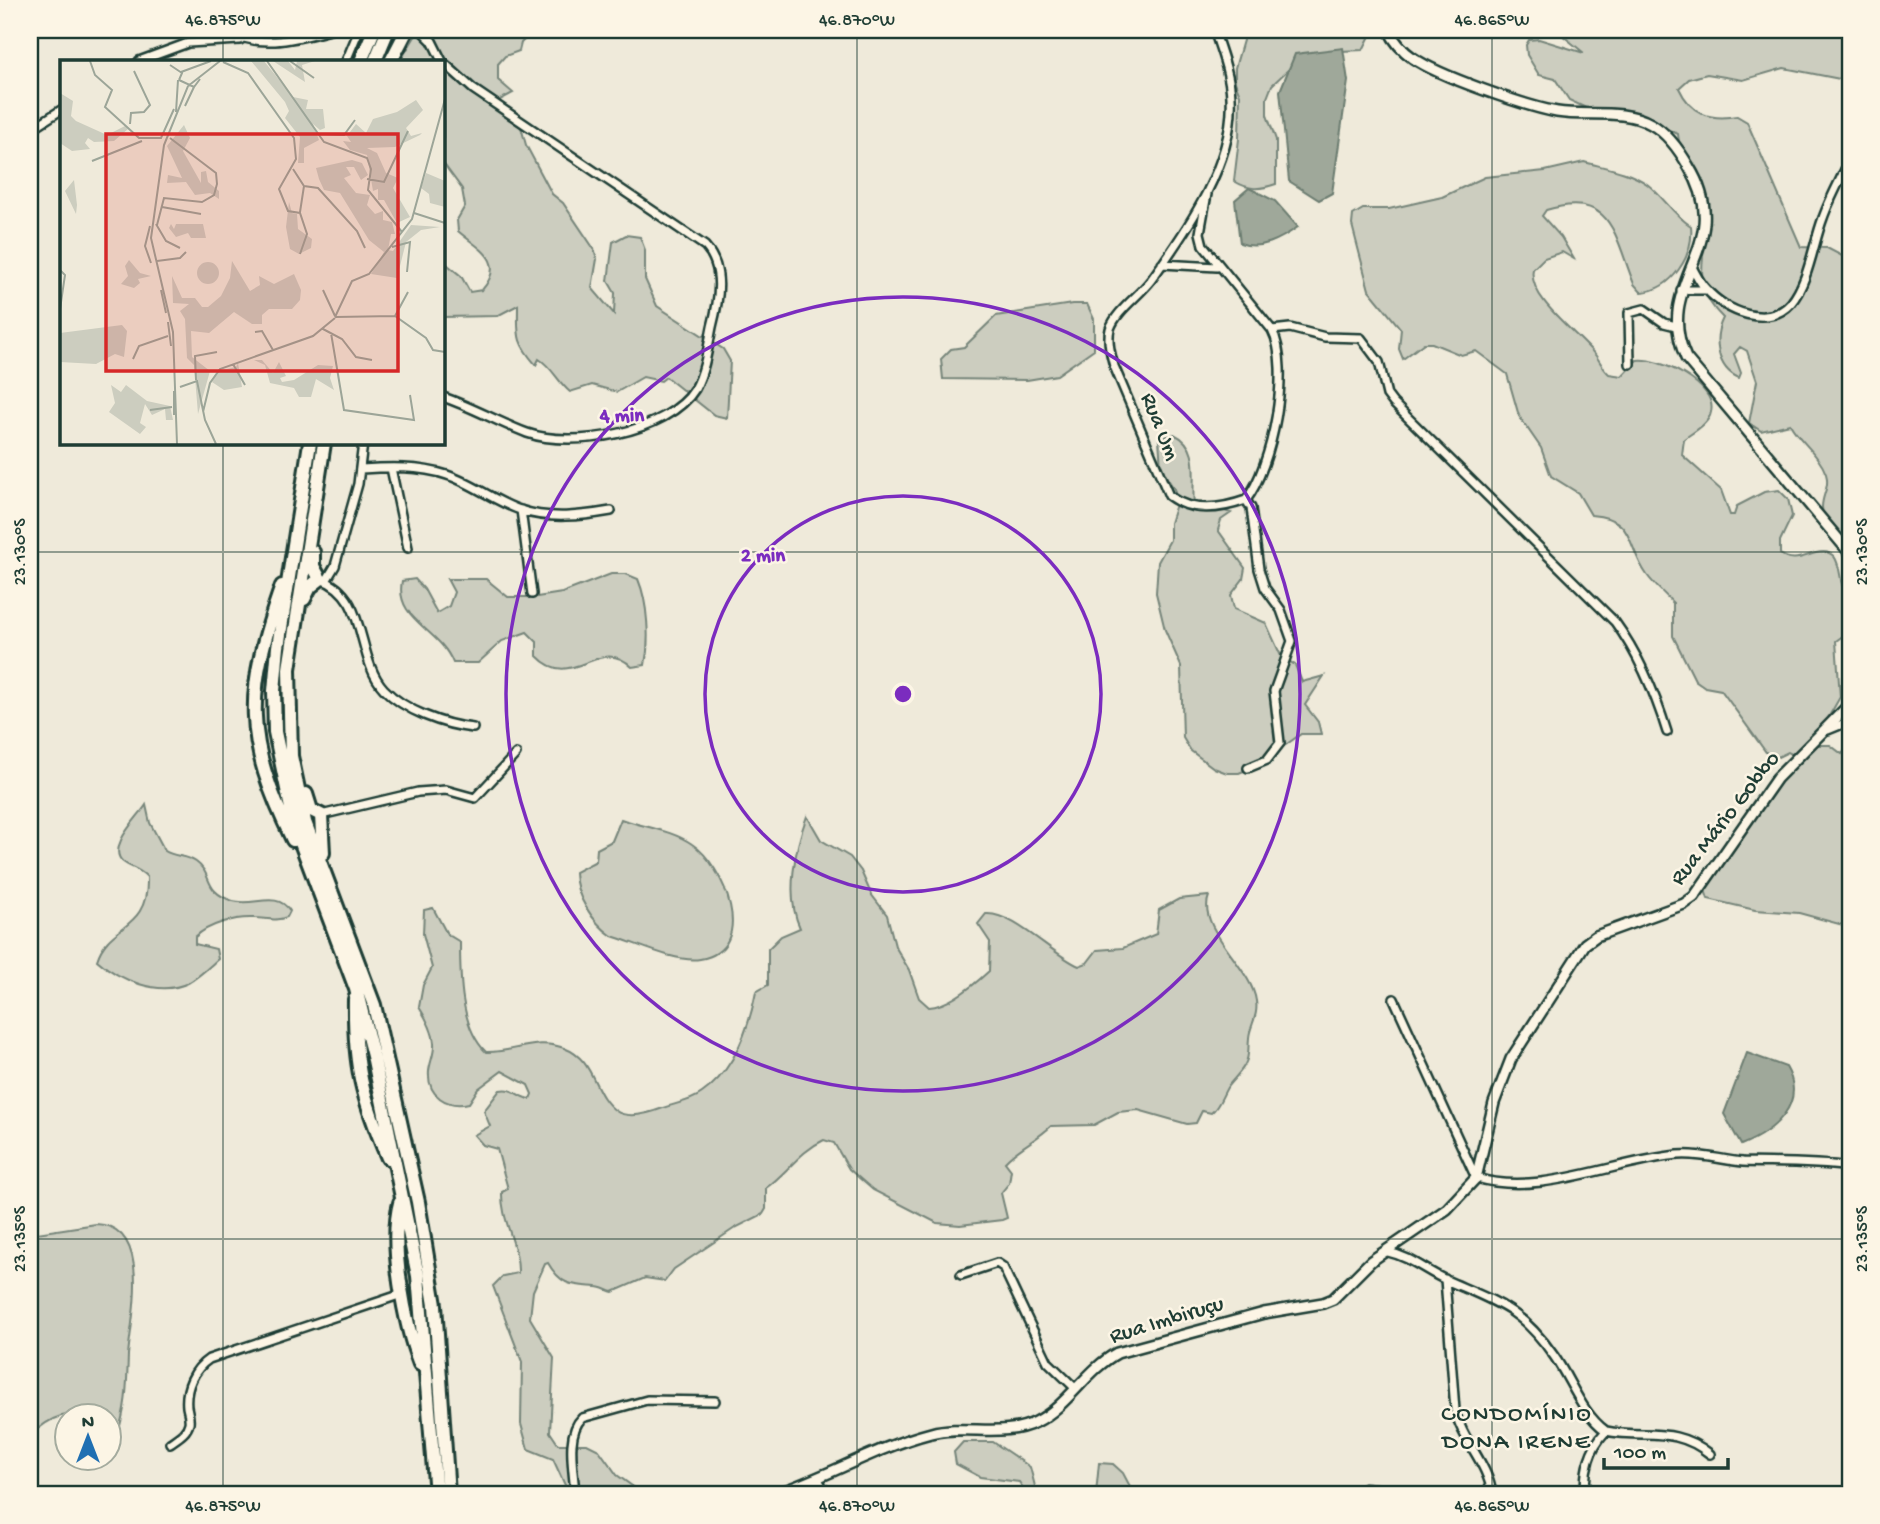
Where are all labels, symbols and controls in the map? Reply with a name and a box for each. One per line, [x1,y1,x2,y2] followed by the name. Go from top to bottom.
[185,11,261,32] text: 46.875°W
[819,11,895,32] text: 46.870°W
[1454,11,1530,32] text: 46.865°W
[60,60,444,444] inset map
[1133,389,1185,465] street label: Rua Um
[599,405,645,430] text: 4 min
[11,518,32,586] text: 23.130°S
[1853,518,1874,586] text: 23.130°S
[741,545,786,570] text: 2 min
[891,682,915,706] centre of rings
[1665,746,1787,892] street label: Rua Mário Gobbo
[11,1205,32,1272] text: 23.135°S
[1853,1205,1874,1272] text: 23.135°S
[1107,1291,1227,1351] street label: Rua Imbiruçu
[1440,1401,1593,1458] district label: CONDOMÍNIO DONA IRENE
[52,1402,122,1472] north arrow
[82,1412,94,1435] text: N
[1604,1426,1728,1470] scale bar
[1613,1442,1666,1467] text: 100 m
[185,1497,261,1518] text: 46.875°W
[819,1497,895,1518] text: 46.870°W
[1454,1497,1530,1518] text: 46.865°W

